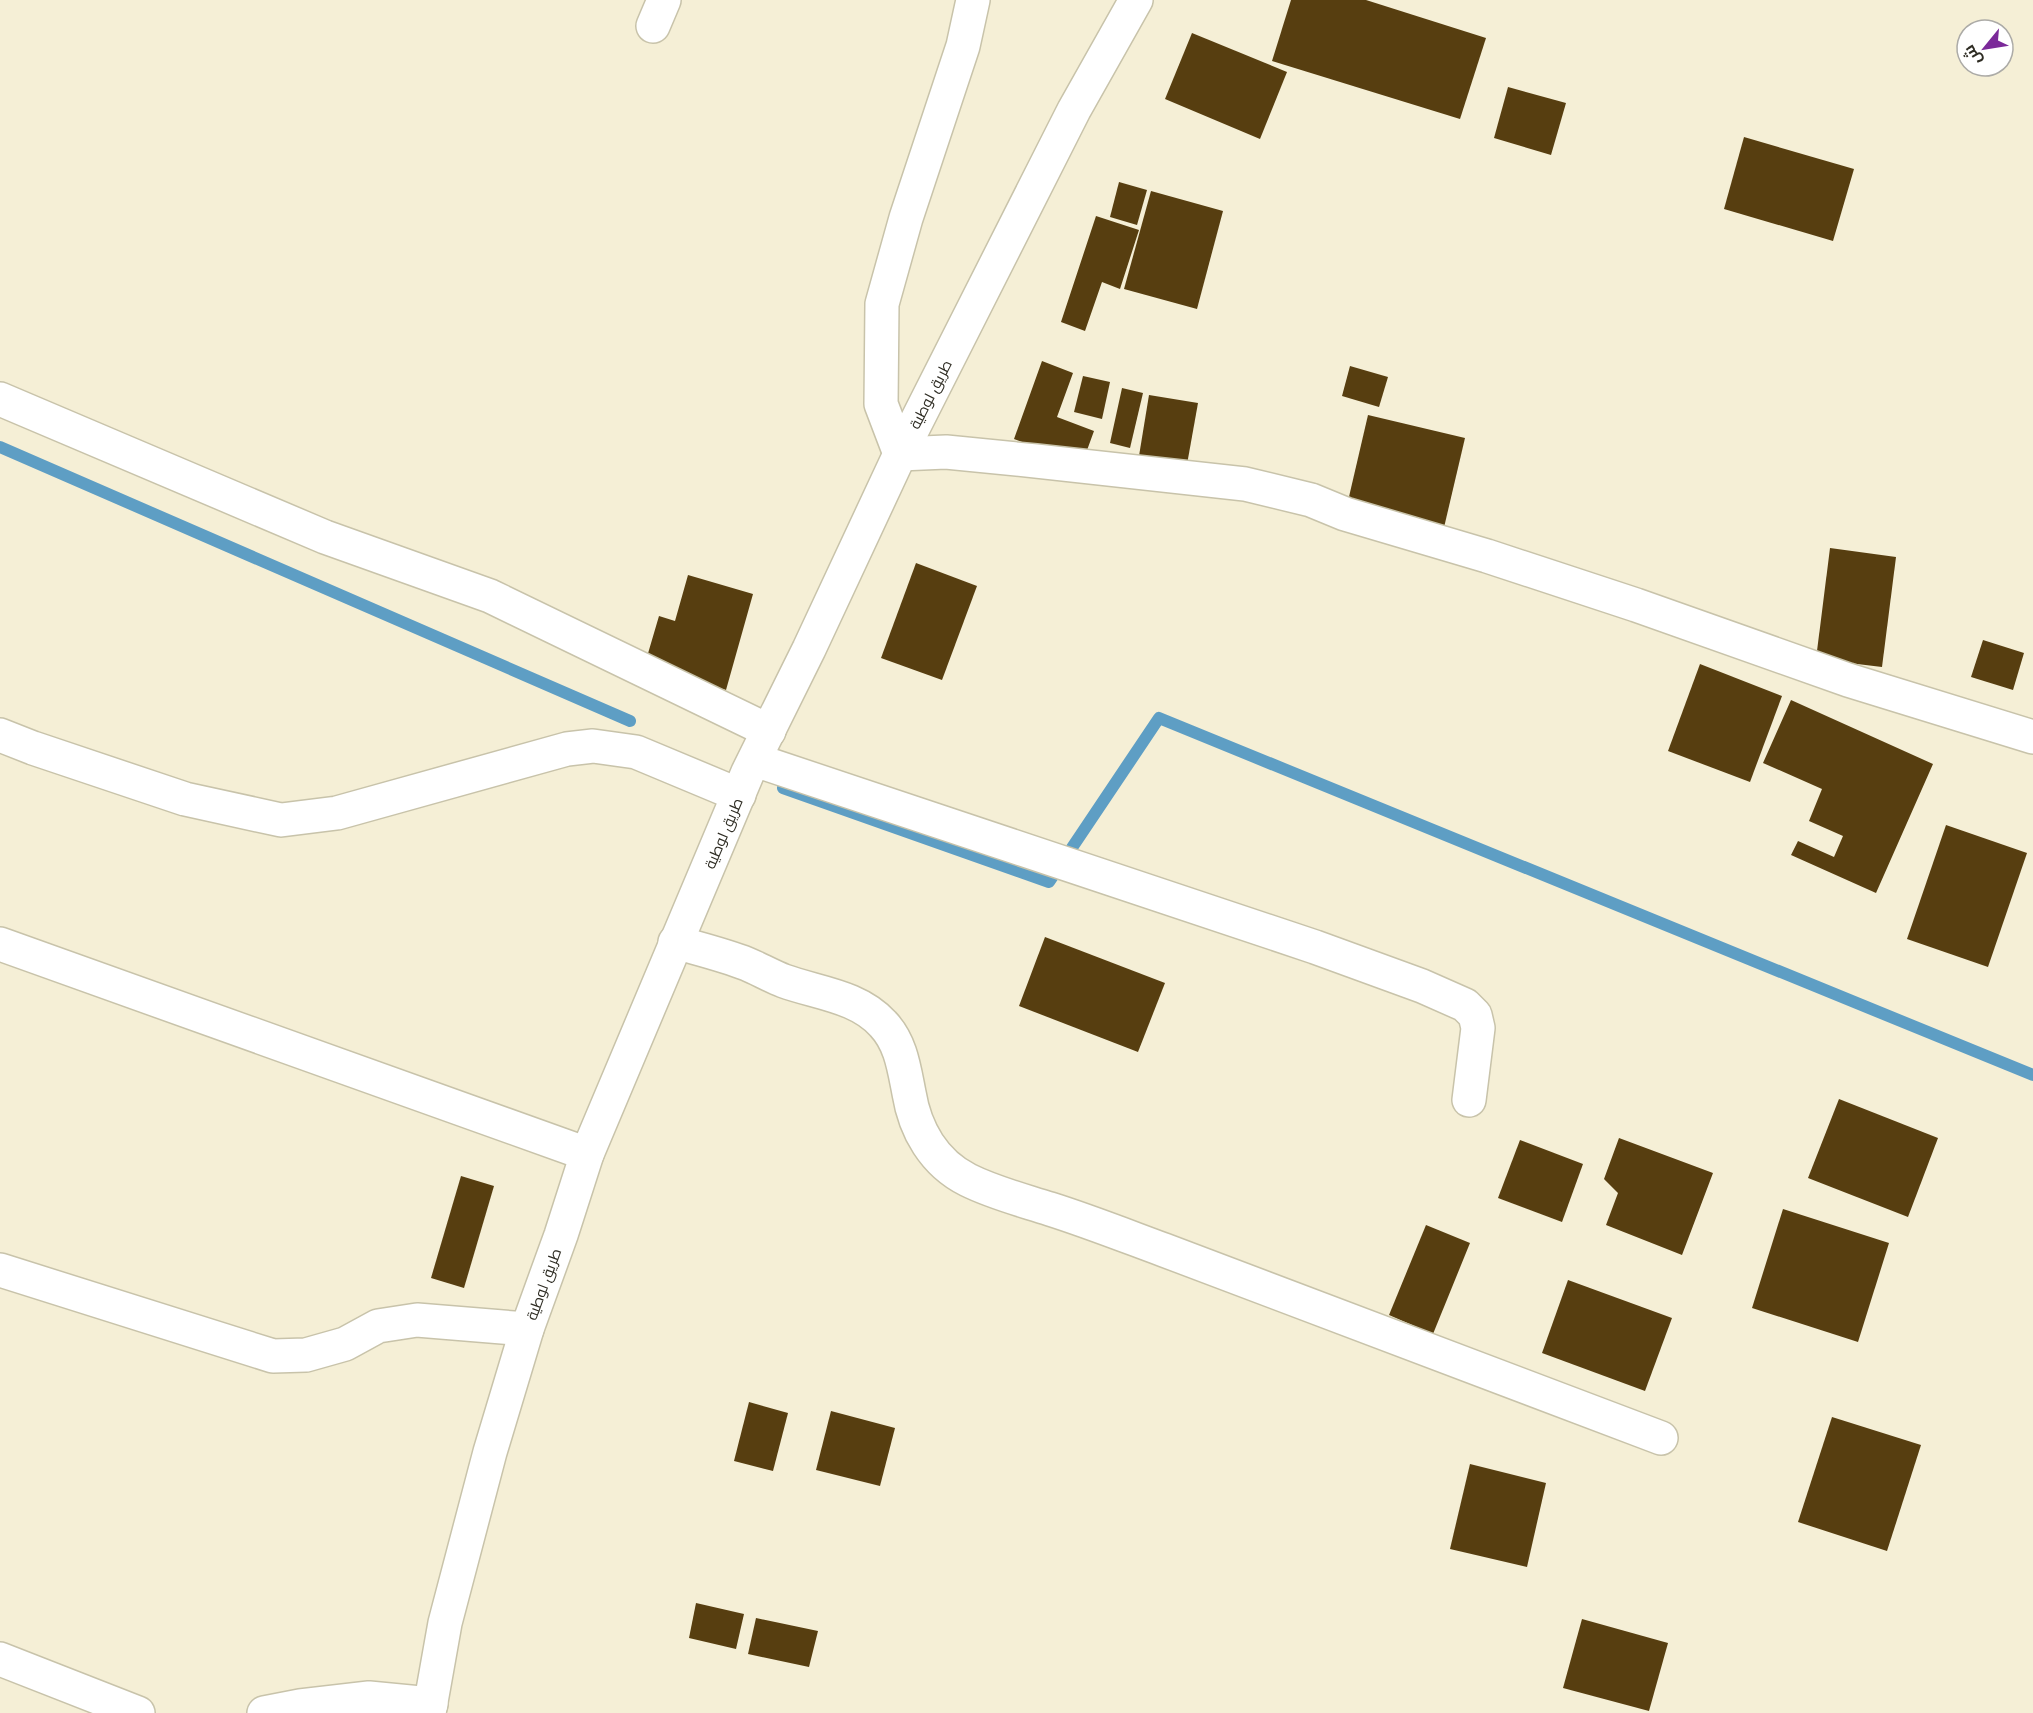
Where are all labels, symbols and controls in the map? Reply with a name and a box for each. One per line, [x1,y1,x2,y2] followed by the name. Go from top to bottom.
[1955,18,2015,78] north arrow
[1957,42,1986,70] text: ش
[904,356,957,432] street label: طريق لوطية
[699,795,748,872] street label: طريق لوطية
[521,1245,566,1323] street label: طريق لوطية

